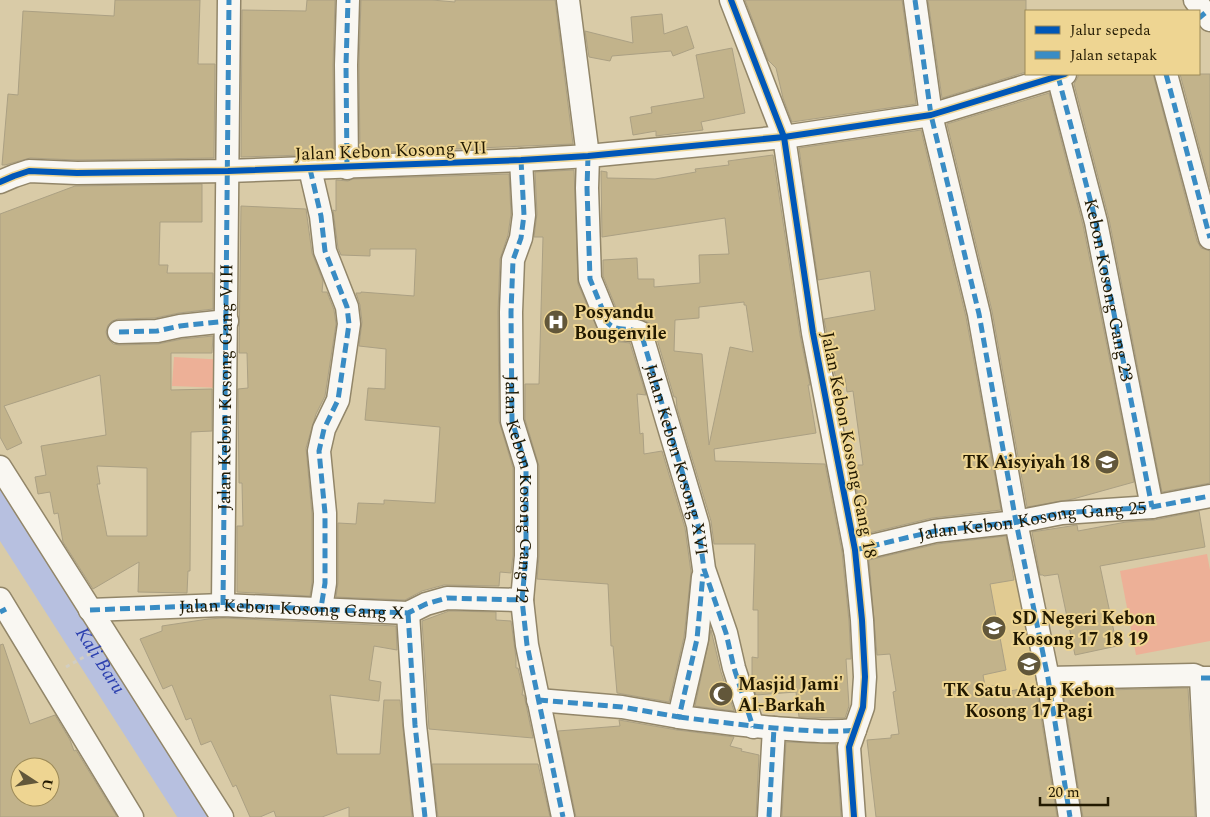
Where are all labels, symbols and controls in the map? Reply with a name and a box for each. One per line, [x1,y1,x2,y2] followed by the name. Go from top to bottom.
[1025,10,1200,75] legend
[1070,19,1151,42] text: Jalur sepeda
[1070,44,1157,67] text: Jalan setapak
[294,134,488,168] street label: Jalan Kebon Kosong VII
[1077,195,1141,384] street label: Kebon Kosong Gang 23
[210,263,240,511] street label: Jalan Kebon Kosong Gang VIII
[574,299,667,347] place label: Posyandu Bougenvile
[543,309,569,335] hospital icon: Posyandu Bougenvile
[814,329,884,561] street label: Jalan Kebon Kosong Gang 18
[637,361,716,557] street label: Jalan Kebon Kosong XVI
[498,375,540,604] street label: Jalan Kebon Kosong Gang 12
[963,449,1090,476] place label: TK Aisyiyah 18
[1094,449,1120,475] school or university icon: TK Aisyiyah 18
[915,494,1147,548] street label: Jalan Kebon Kosong Gang 25
[179,591,405,626] street label: Jalan Kebon Kosong Gang X
[1012,605,1156,653] place label: SD Negeri Kebon Kosong 17 18 19
[981,615,1007,641] school or university icon: SD Negeri Kebon Kosong 17 18 19
[68,621,133,700] water label: Kali Baru
[1016,651,1042,677] school or university icon: TK Satu Atap Kebon Kosong 17 Pagi
[738,671,843,719] place label: Masjid Jami' Al-Barkah
[943,677,1115,725] place label: TK Satu Atap Kebon Kosong 17 Pagi
[708,681,734,707] mosque icon: Masjid Jami' Al-Barkah
[10,757,60,807] north arrow
[1040,774,1108,806] scale bar
[36,777,59,793] text: U
[1048,781,1080,804] text: 20 m

